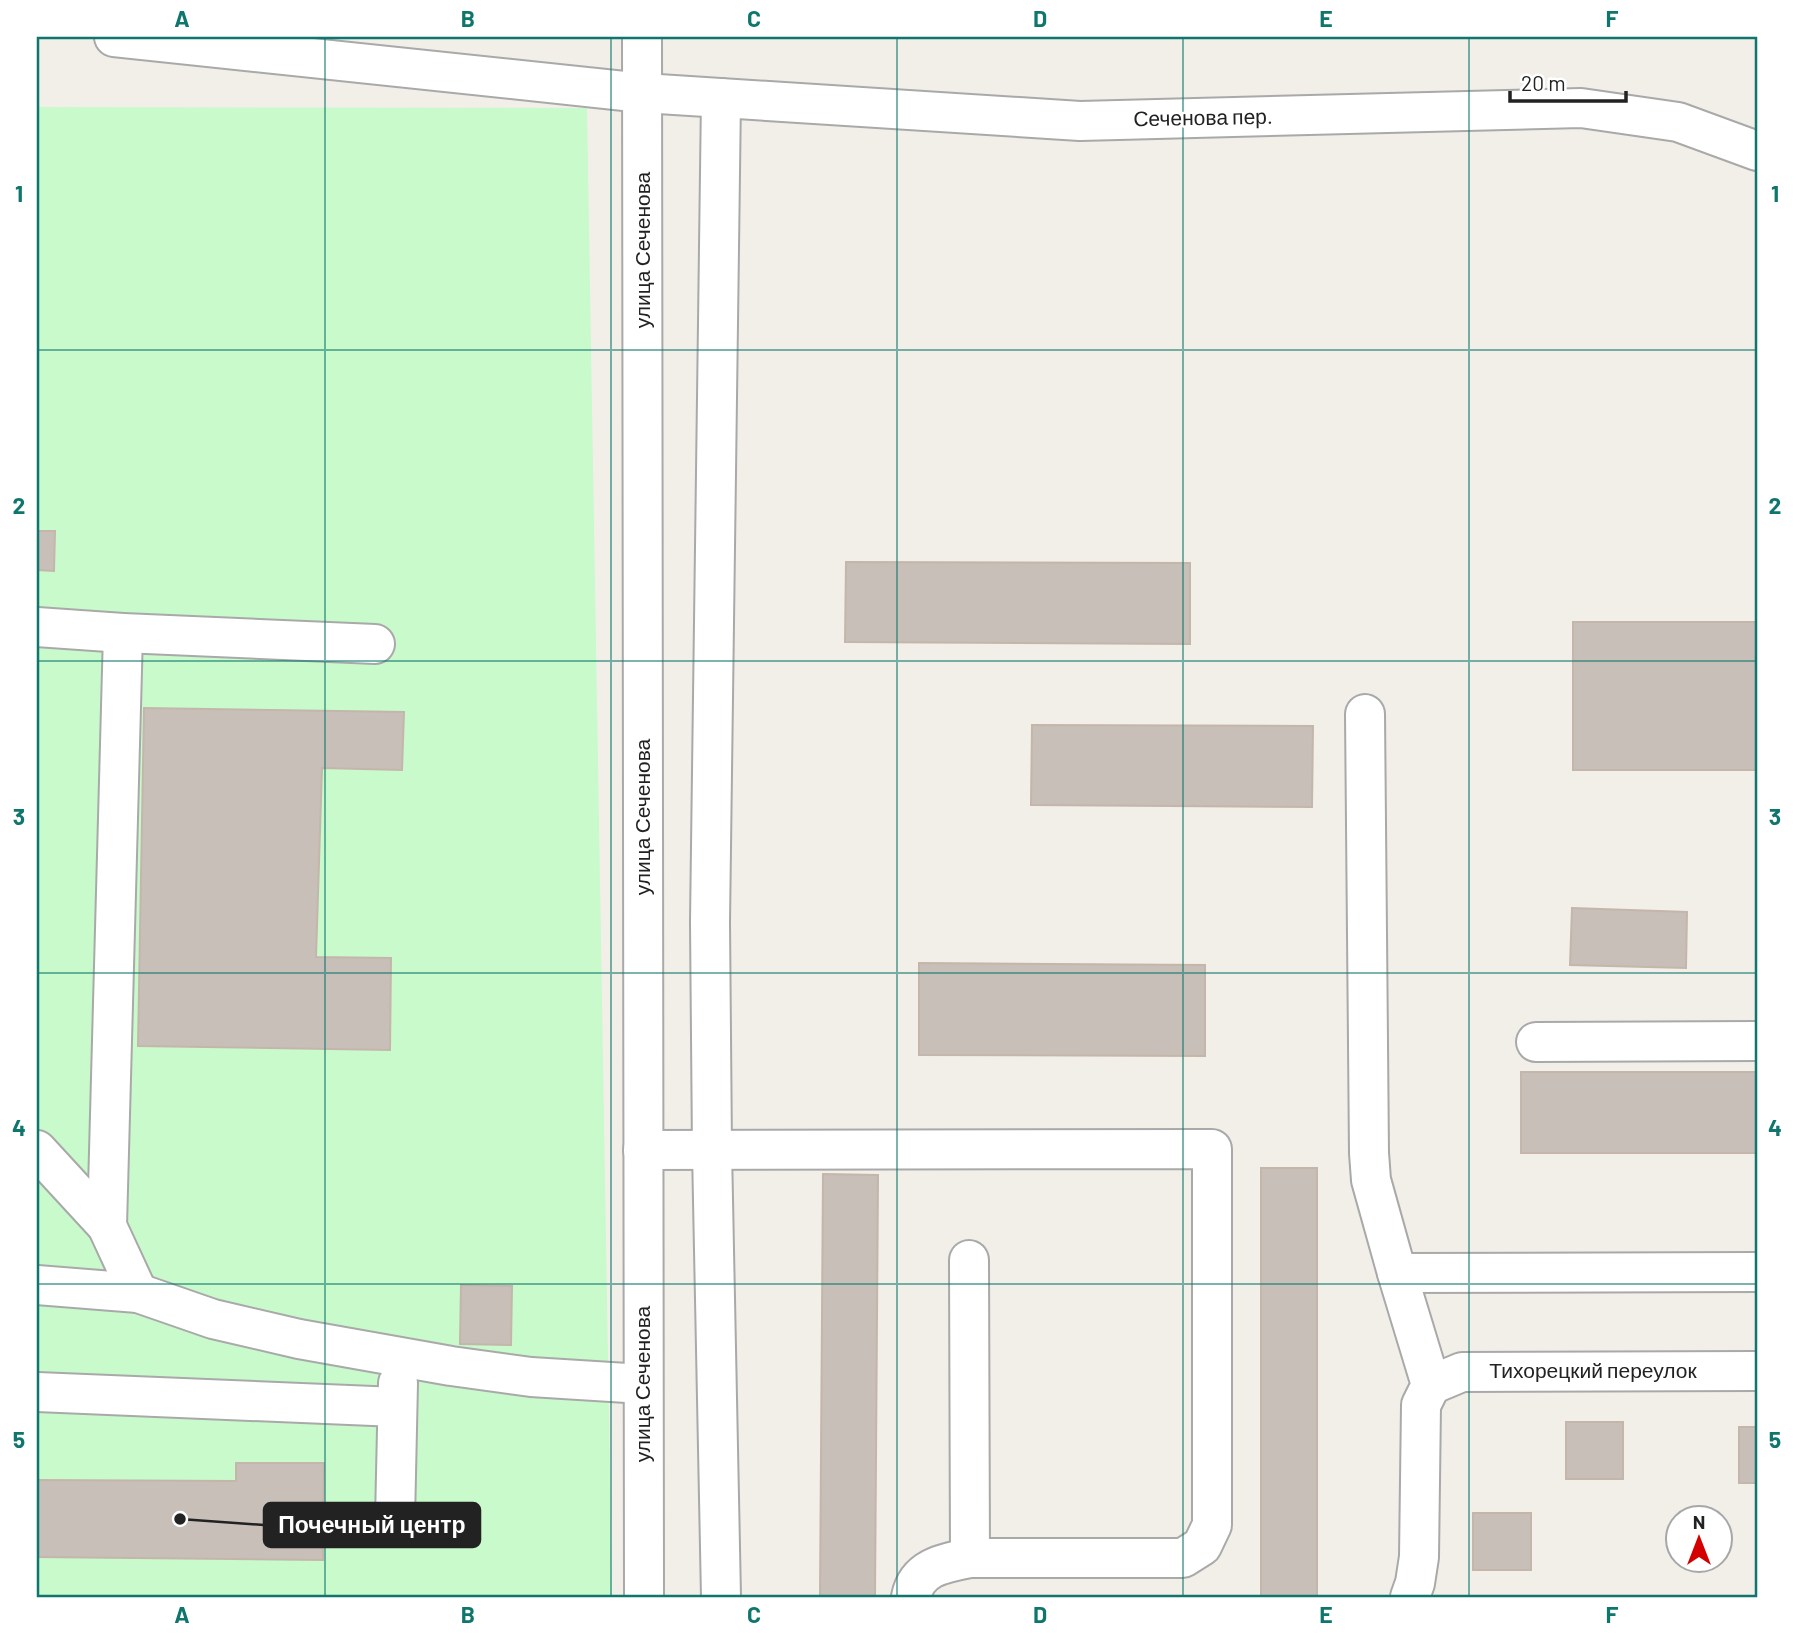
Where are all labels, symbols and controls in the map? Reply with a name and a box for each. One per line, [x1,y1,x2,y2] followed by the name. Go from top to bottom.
[174,4,190,32] text: A
[461,4,475,32] text: B
[747,4,761,32] text: C
[1033,4,1047,32] text: D
[1319,4,1333,32] text: E
[1606,4,1619,32] text: F
[1510,60,1626,104] scale bar
[1521,70,1566,95] text: 20 m
[1133,103,1273,130] street label: Сеченова пер.
[629,171,654,328] street label: улица Сеченова
[15,179,23,207] text: 1
[1771,179,1779,207] text: 1
[13,491,25,519] text: 2
[1769,491,1781,519] text: 2
[629,738,654,895] street label: улица Сеченова
[13,802,25,830] text: 3
[1769,802,1781,830] text: 3
[12,1113,26,1141] text: 4
[1768,1113,1782,1141] text: 4
[629,1305,654,1462] street label: улица Сеченова
[1489,1357,1697,1382] street label: Тихорецкий переулок
[13,1425,25,1453] text: 5
[1769,1425,1781,1453] text: 5
[264,1503,480,1547] callout: Почечный центр
[1664,1504,1734,1574] north arrow
[278,1510,466,1538] text: Почечный центр
[1693,1510,1705,1533] text: N
[174,1600,190,1628] text: A
[461,1600,475,1628] text: B
[747,1600,761,1628] text: C
[1033,1600,1047,1628] text: D
[1319,1600,1333,1628] text: E
[1606,1600,1619,1628] text: F

